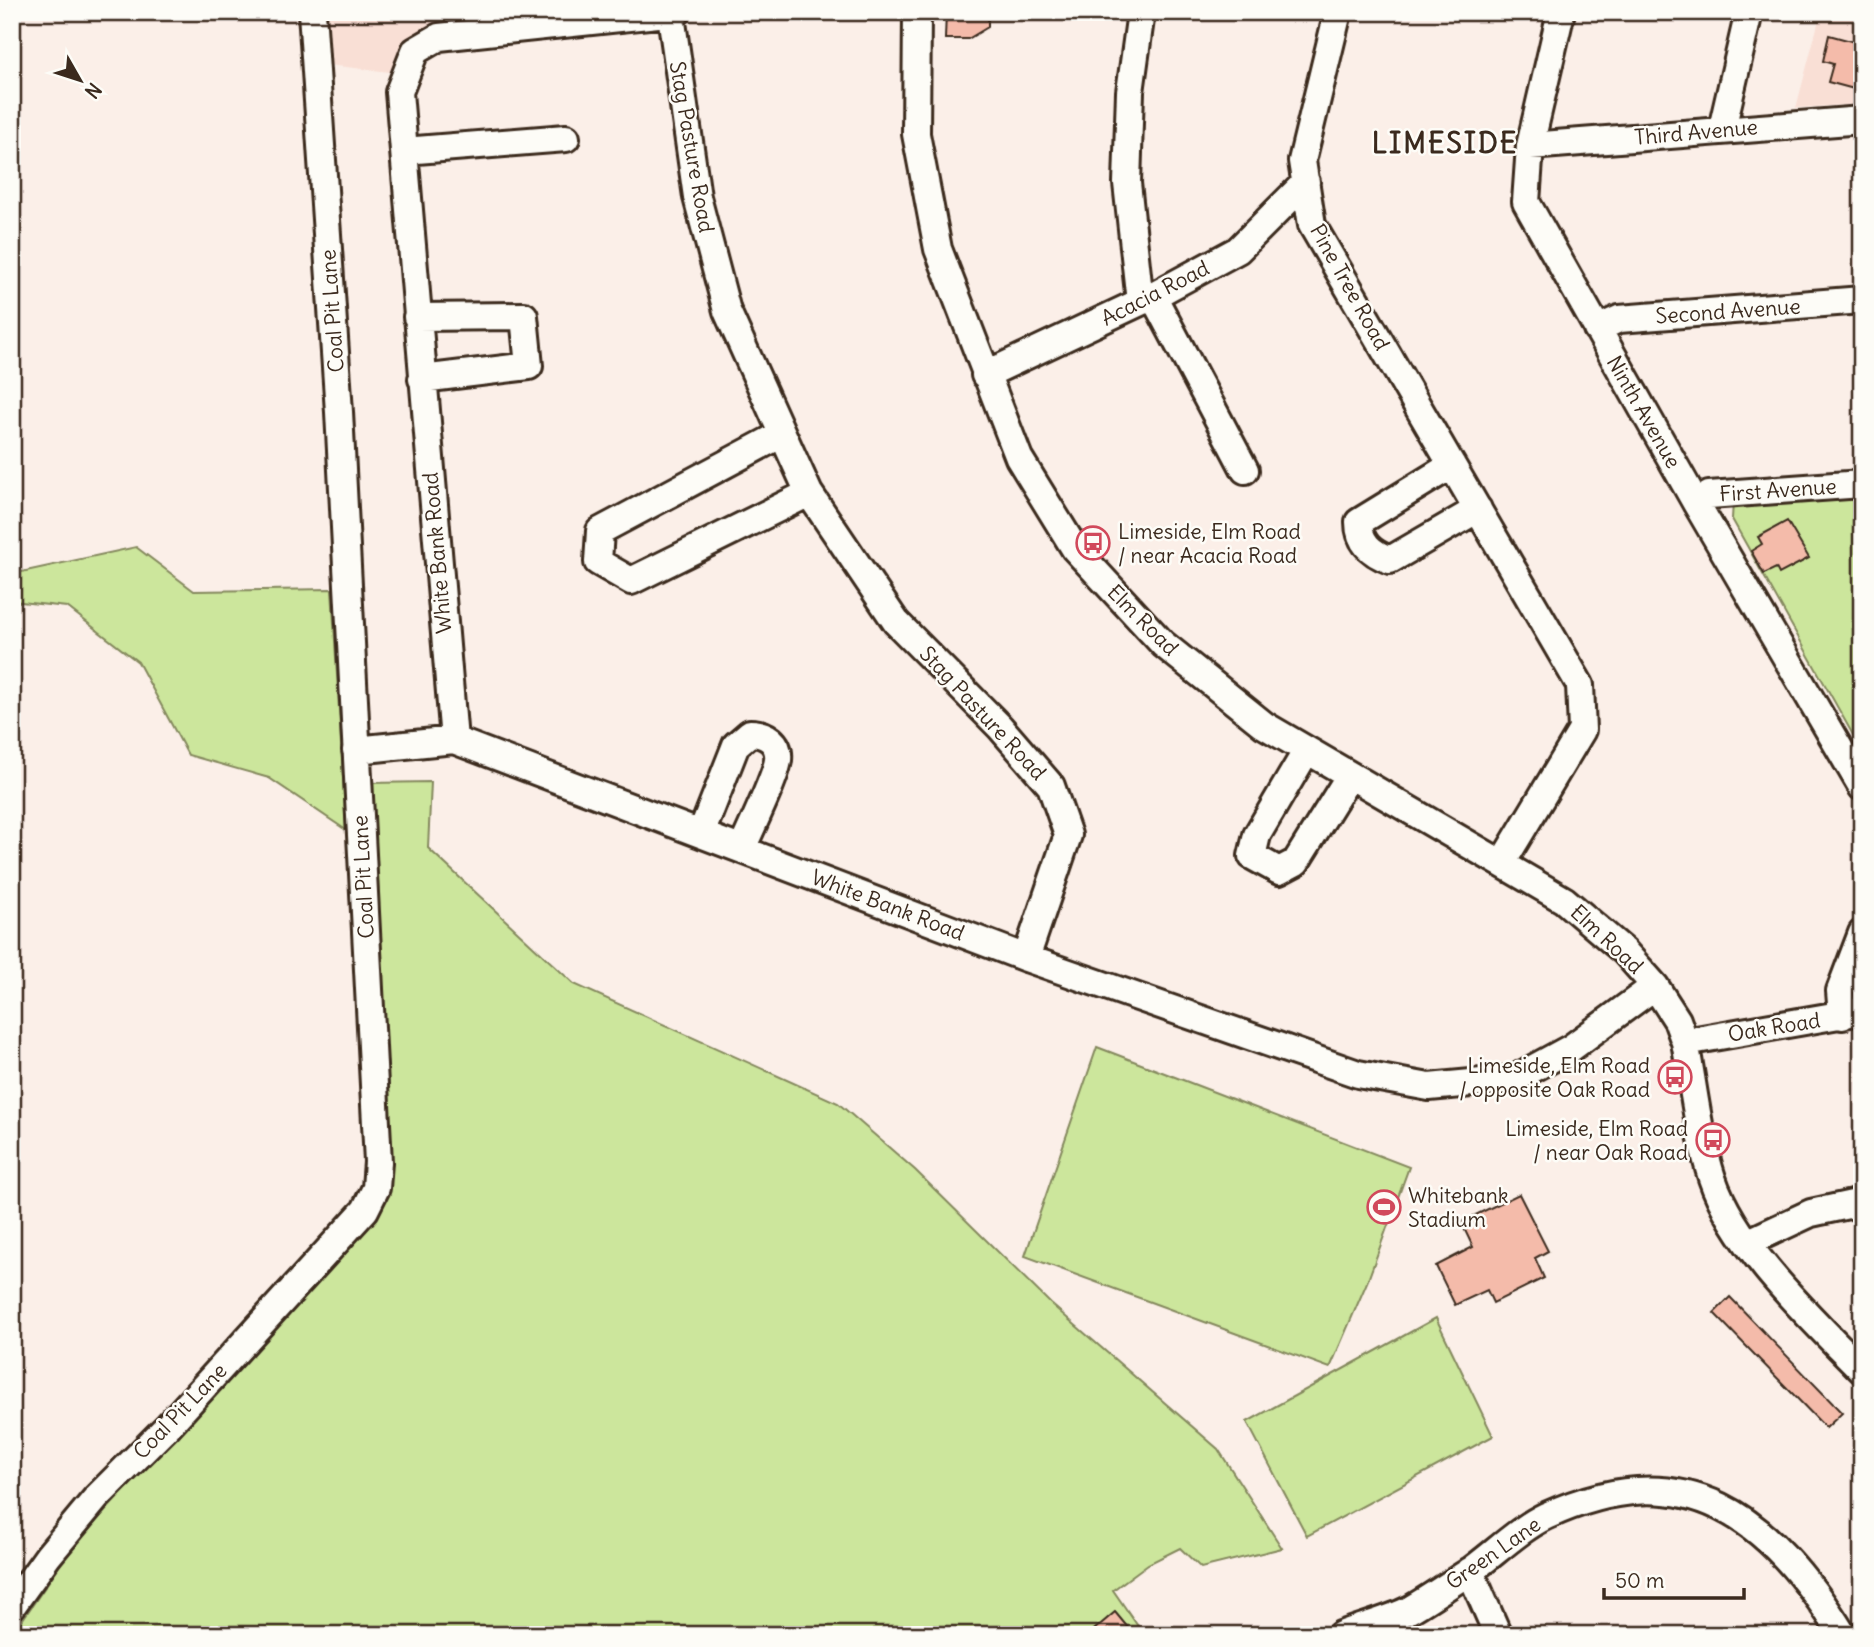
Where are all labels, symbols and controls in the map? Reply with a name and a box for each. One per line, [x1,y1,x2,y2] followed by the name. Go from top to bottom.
[46,46,116,116] north arrow
[664,59,720,235] street label: Stag Pasture Road
[80,78,107,103] text: N
[1633,113,1759,151] street label: Third Avenue
[1372,125,1518,161] district label: LIMESIDE
[1304,219,1396,355] street label: Pine Tree Road
[314,249,350,373] street label: Coal Pit Lane
[1097,254,1213,332] street label: Acacia Road
[1655,292,1801,330] street label: Second Avenue
[1601,351,1687,473] street label: Ninth Avenue
[416,471,458,635] street label: White Bank Road
[1719,472,1837,508] street label: First Avenue
[1118,518,1301,569] place label: Limeside, Elm Road / near Acacia Road
[1074,524,1112,562] bus stop icon: Limeside, Elm Road / near Acacia Road
[1102,579,1184,661] street label: Elm Road
[914,640,1052,786] street label: Stag Pasture Road
[346,815,380,939] street label: Coal Pit Lane
[808,863,968,947] street label: White Bank Road
[1565,899,1649,979] street label: Elm Road
[1726,1006,1822,1048] street label: Oak Road
[1459,1052,1650,1103] place label: Limeside, Elm Road / opposite Oak Road
[1656,1058,1694,1096] bus stop icon: Limeside, Elm Road / opposite Oak Road
[1505,1115,1688,1166] place label: Limeside, Elm Road / near Oak Road
[1694,1121,1732,1159] bus stop icon: Limeside, Elm Road / near Oak Road
[1408,1182,1509,1233] place label: Whitebank Stadium
[1365,1188,1403,1226] sports icon: Whitebank Stadium
[127,1357,233,1465] street label: Coal Pit Lane
[1440,1510,1546,1596] street label: Green Lane
[1604,1556,1744,1600] scale bar
[1615,1567,1664,1594] text: 50 m

